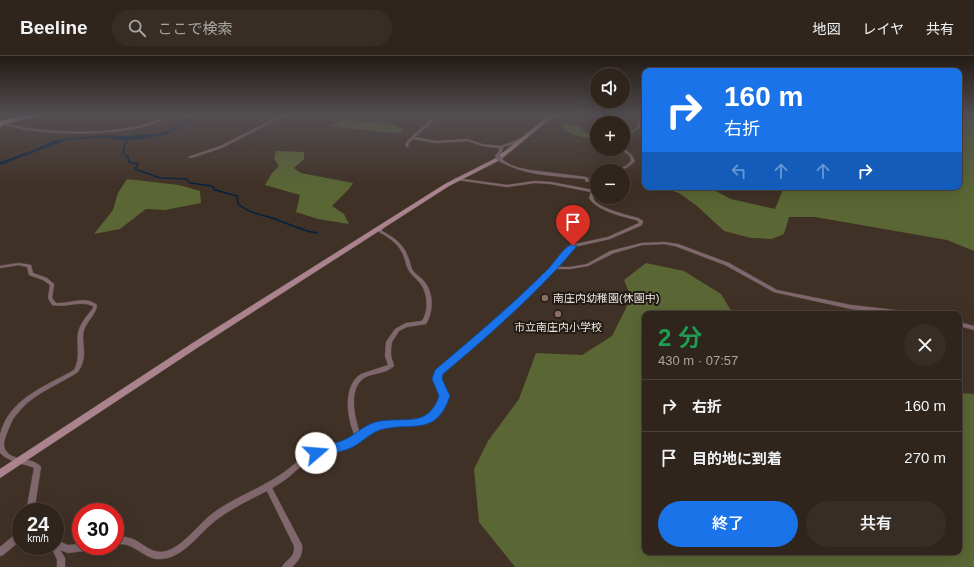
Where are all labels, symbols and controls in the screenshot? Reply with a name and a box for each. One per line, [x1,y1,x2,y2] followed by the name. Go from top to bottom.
[112,10,392,46] search box
[20,17,88,38] text: Beeline
[126,17,148,39] icon: search
[158,20,233,37] text: ここで検索
[812,21,840,37] text: 地図
[862,21,904,37] text: レイヤ
[926,21,954,37] text: 共有
[590,68,630,204] map controls
[590,68,630,108] button: sound
[724,81,803,112] text: 160 m
[658,84,710,136] icon: right
[590,116,630,156] button: +
[724,119,760,139] text: 右折
[728,160,750,182] icon: left
[770,160,792,182] icon: ahead
[812,160,834,182] icon: ahead
[854,160,876,182] icon: right
[590,164,630,204] button: −
[556,205,590,246] pin
[562,211,584,233] icon: arrive
[553,292,659,304] place label: 南庄内幼稚園(休園中)
[540,293,550,303] marker: 南庄内幼稚園(休園中)
[553,309,563,319] marker: 市立南庄内小学校
[514,321,602,333] place label: 市立南庄内小学校
[658,324,702,351] text: 2 分
[904,324,946,366] button: close
[658,353,738,368] text: 430 m · 07:57
[658,395,680,417] icon: right
[904,397,946,414] text: 160 m
[692,398,722,415] text: 右折
[295,432,337,474] position arrow
[658,447,680,469] icon: arrive
[904,449,946,466] text: 270 m
[692,450,782,467] text: 目的地に到着
[658,501,798,547] button: 終了
[806,501,946,547] button: 共有
[72,503,124,555] speed limit sign: 30
[27,513,49,535] text: 24
[27,533,49,544] text: km/h

